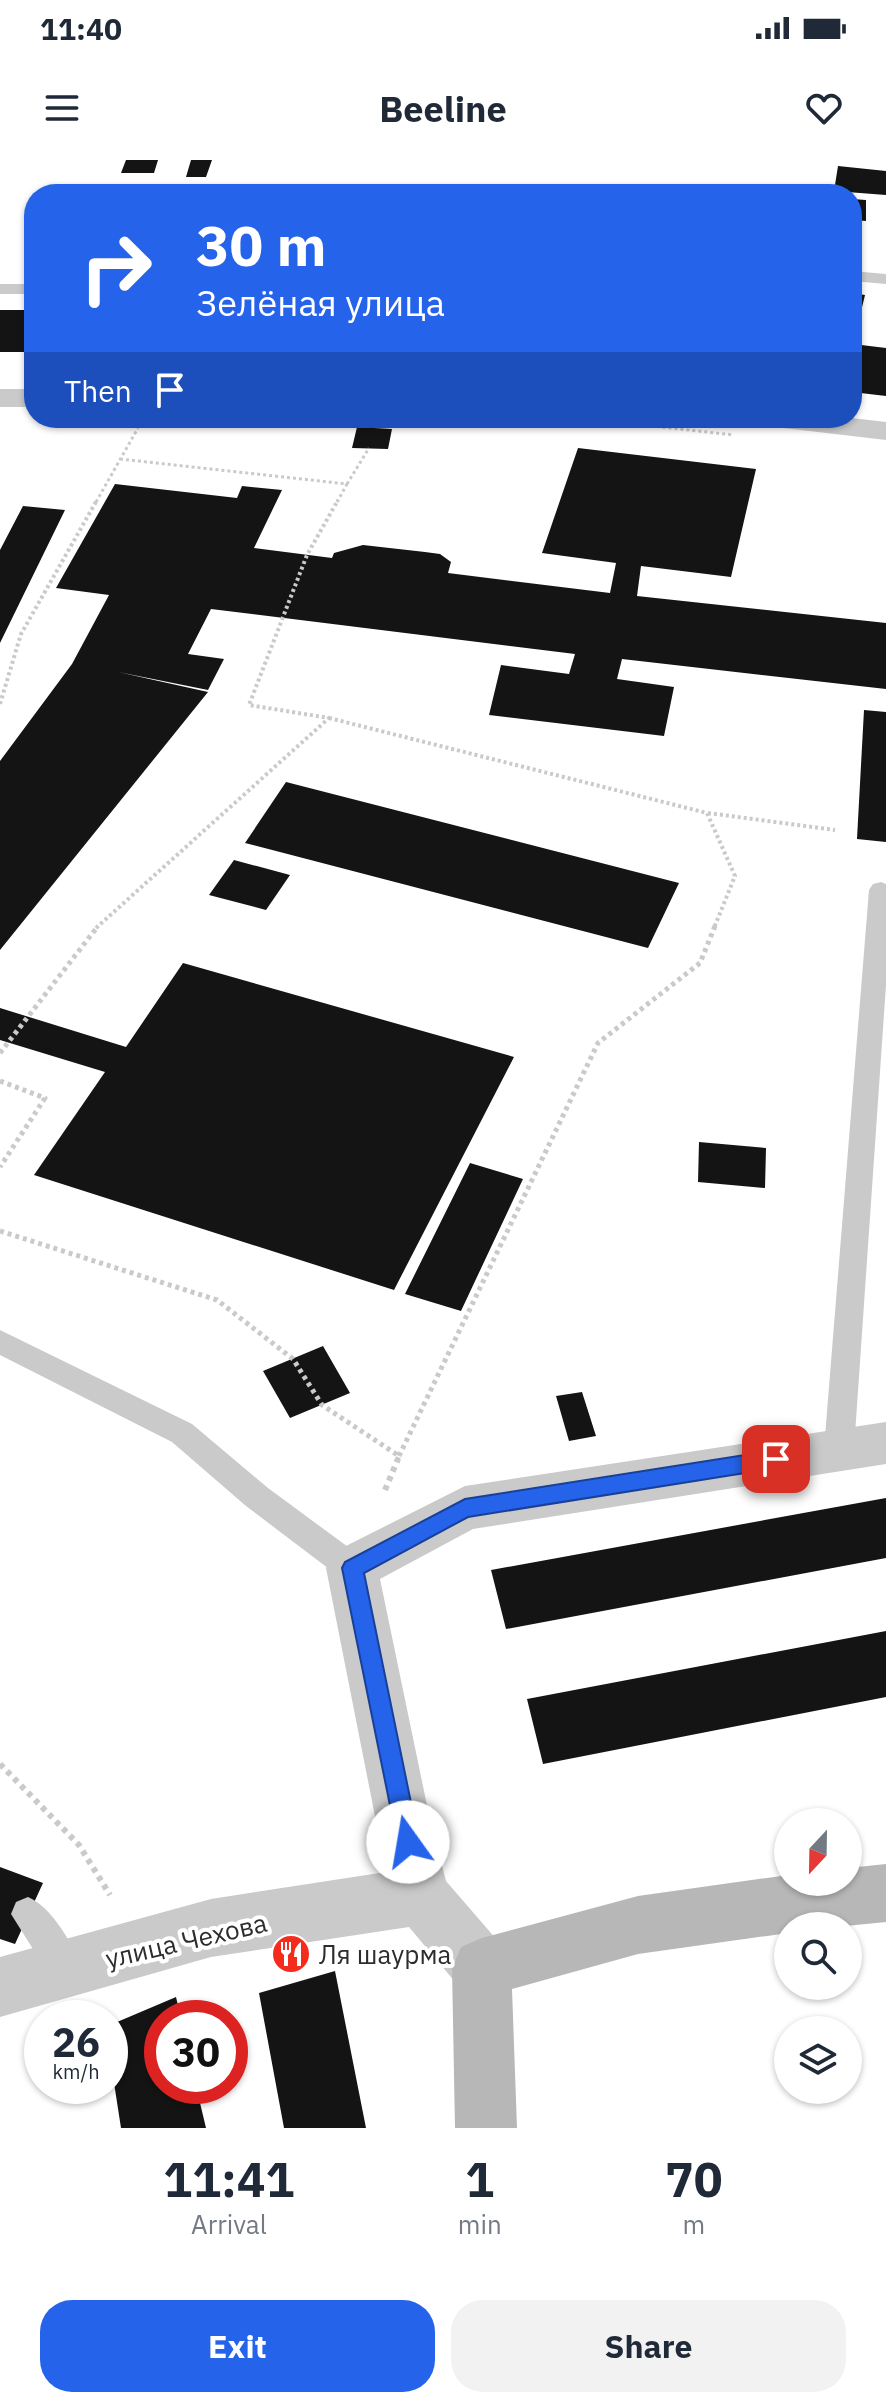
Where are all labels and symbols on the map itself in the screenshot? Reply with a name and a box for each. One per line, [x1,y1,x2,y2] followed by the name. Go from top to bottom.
[742,1425,810,1493] pin
[366,1800,450,1884] position arrow
[774,1808,862,1896] north arrow
[102,1905,270,1975] street label: улица Чехова
[270,1933,312,1975] restaurant icon: Ля шаурма
[319,1937,451,1971] place label: Ля шаурма
[144,2000,248,2104] speed limit sign: 30

